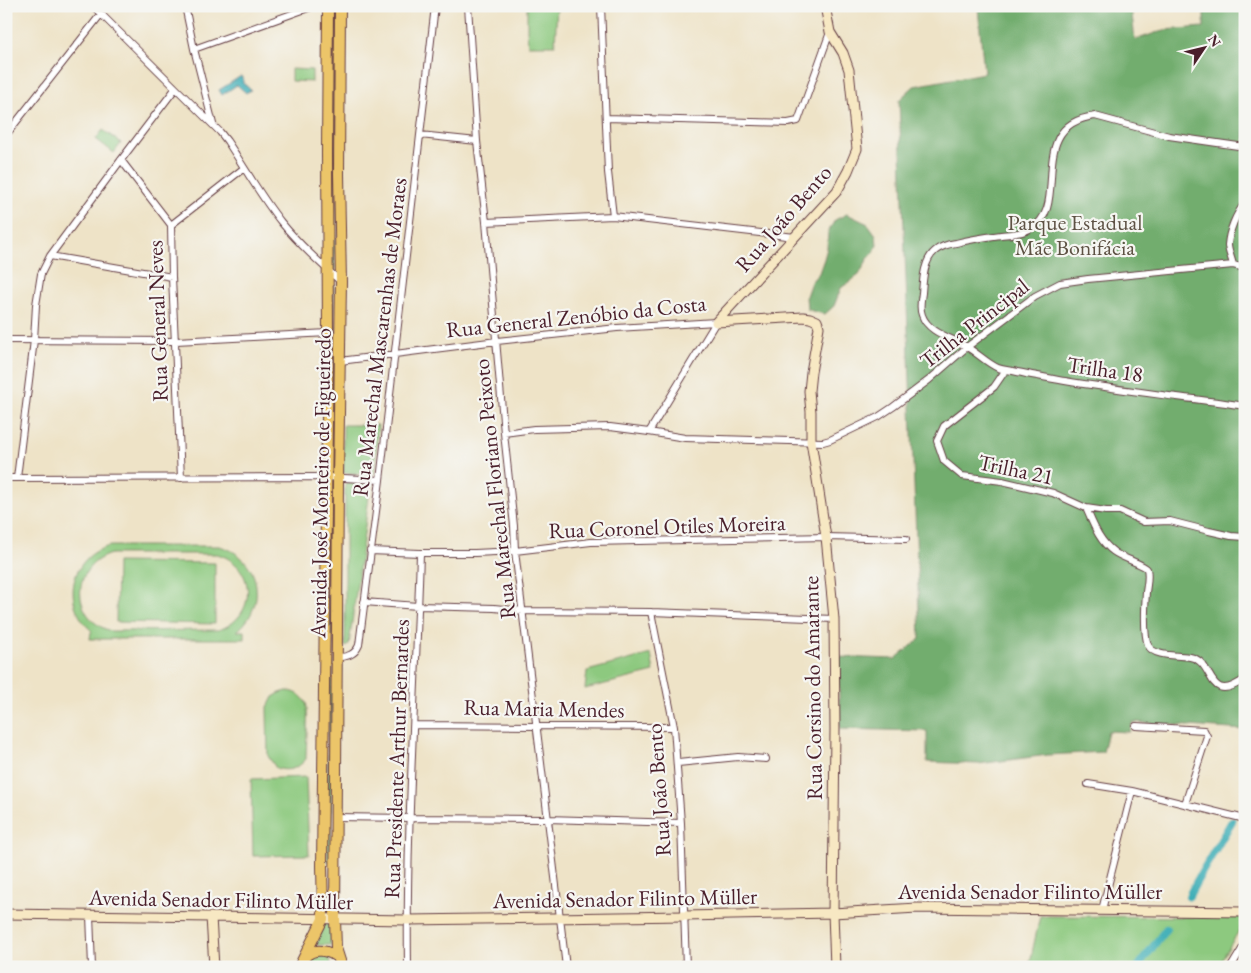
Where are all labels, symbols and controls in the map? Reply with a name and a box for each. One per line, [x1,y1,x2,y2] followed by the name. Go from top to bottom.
[1178,22,1228,72] north arrow
[1204,31,1226,51] text: N
[729,158,838,278] street label: Rua João Bento
[346,176,413,498] street label: Rua Marechal Mascarenhas de Moraes
[1007,208,1143,262] park label: Parque Estadual Mãe Bonifácia
[140,240,175,402] street label: Rua General Neves
[914,272,1035,375] street label: Trilha Principal
[445,288,708,345] street label: Rua General Zenóbio da Costa
[303,328,338,639] street label: Avenida José Monteiro de Figueiredo
[1065,350,1145,389] street label: Trilha 18
[466,357,523,621] street label: Rua Marechal Floriano Peixoto
[976,447,1056,492] street label: Trilha 21
[548,508,786,545] street label: Rua Coronel Otiles Moreira
[796,575,829,800] street label: Rua Corsino do Amarante
[377,619,416,899] street label: Rua Presidente Arthur Bernardes
[463,693,625,724] street label: Rua Maria Mendes
[639,722,678,858] street label: Rua João Bento
[897,877,1163,906] street label: Avenida Senador Filinto Müller
[491,882,758,915] street label: Avenida Senador Filinto Müller
[87,883,354,916] street label: Avenida Senador Filinto Müller

